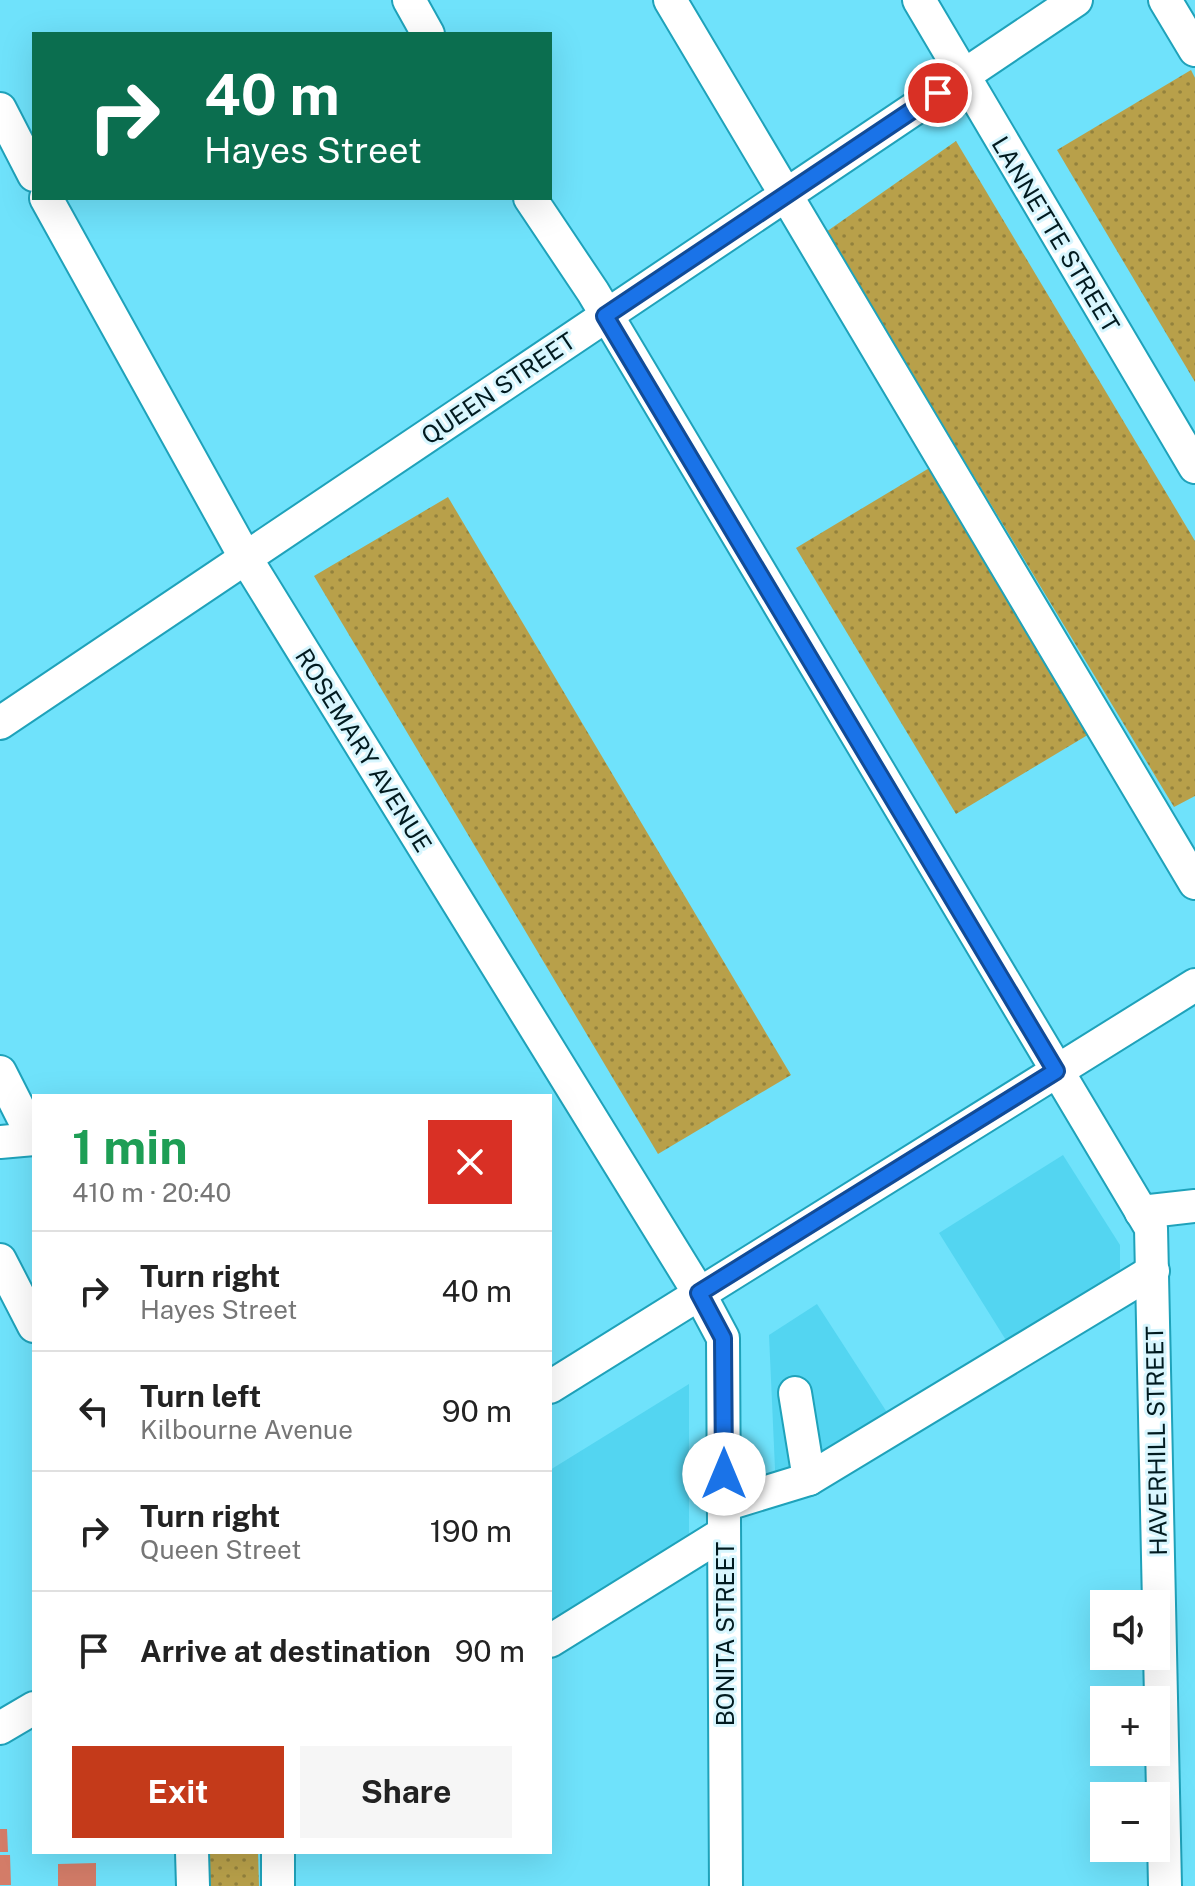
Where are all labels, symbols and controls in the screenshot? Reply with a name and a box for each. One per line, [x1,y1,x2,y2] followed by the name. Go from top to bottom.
[904,59,972,127] pin
[204,62,340,128] text: 40 m
[72,64,176,168] icon: right
[916,71,960,115] icon: arrive
[204,129,422,171] text: Hayes Street
[986,131,1126,337] street label: LANNETTE STREET
[416,326,580,450] street label: QUEEN STREET
[290,643,438,857] street label: ROSEMARY AVENUE
[72,1118,188,1175] text: 1 min
[428,1120,512,1204] button: close
[72,1177,231,1208] text: 410 m · 20:40
[140,1258,280,1294] text: Turn right
[72,1269,116,1313] icon: right
[442,1273,512,1309] text: 40 m
[140,1294,297,1325] text: Hayes Street
[1140,1326,1172,1556] street label: HAVERHILL STREET
[140,1378,261,1414] text: Turn left
[72,1389,116,1433] icon: left
[442,1393,512,1429] text: 90 m
[140,1414,353,1445] text: Kilbourne Avenue
[682,1432,766,1516] position arrow
[140,1498,280,1534] text: Turn right
[72,1509,116,1553] icon: right
[430,1513,512,1549] text: 190 m
[140,1534,301,1565] text: Queen Street
[711,1542,739,1726] street label: BONITA STREET
[1090,1590,1170,1862] map controls
[1090,1590,1170,1670] button: sound
[72,1629,116,1673] icon: arrive
[140,1633,431,1669] text: Arrive at destination
[455,1633,525,1669] text: 90 m
[1090,1686,1170,1766] button: +
[72,1746,284,1838] button: Exit
[300,1746,512,1838] button: Share
[1090,1782,1170,1862] button: −

